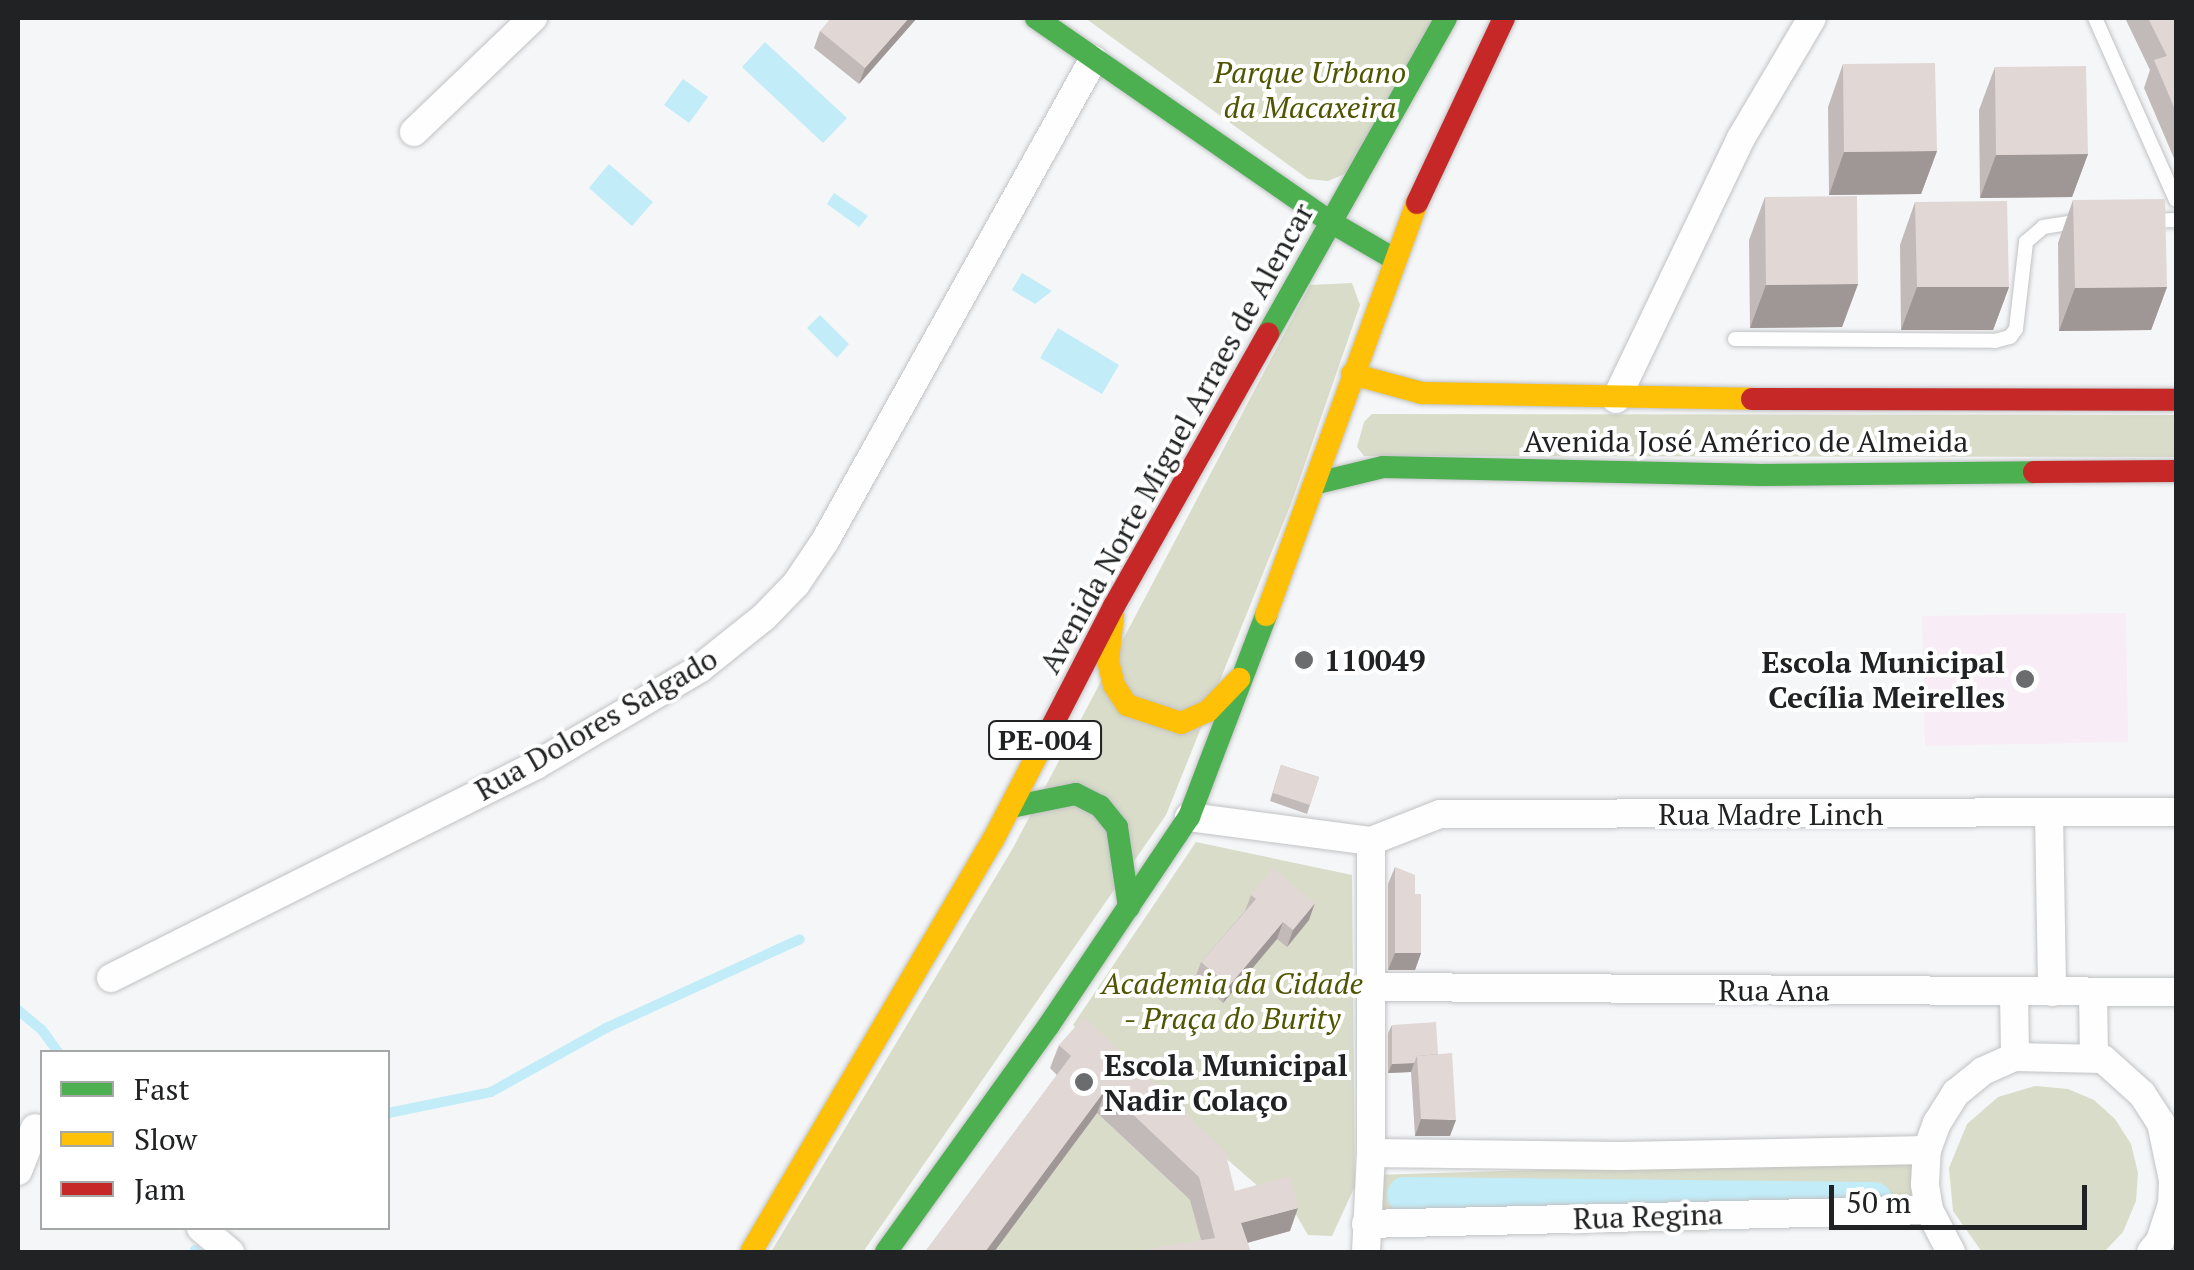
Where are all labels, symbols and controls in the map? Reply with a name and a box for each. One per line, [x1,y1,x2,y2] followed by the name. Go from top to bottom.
[1214,54,1406,124] park label: Parque Urbano da Macaxeira
[1031,196,1321,680] street label: Avenida Norte Miguel Arraes de Alencar
[1523,423,1969,459] street label: Avenida José Américo de Almeida
[469,640,723,808] street label: Rua Dolores Salgado
[1324,642,1426,678] place label: 110049
[1761,644,2005,714] place label: Escola Municipal Cecília Meirelles
[1293,649,1315,671] marker: 110049
[2014,668,2036,690] marker: Escola Municipal Cecília Meirelles
[988,717,1102,763] road number: PE-004
[1658,796,1884,832] street label: Rua Madre Linch
[1101,965,1363,1036] park label: Academia da Cidade - Praça do Burity
[1718,972,1830,1008] street label: Rua Ana
[1104,1047,1348,1118] place label: Escola Municipal Nadir Colaço
[40,1050,390,1230] legend
[134,1069,190,1109] text: Fast
[1073,1071,1095,1093] marker: Escola Municipal Nadir Colaço
[134,1119,197,1159] text: Slow
[1834,1165,2092,1227] scale bar
[134,1169,185,1209] text: Jam
[1846,1182,1911,1222] text: 50 m
[1572,1195,1724,1237] street label: Rua Regina

